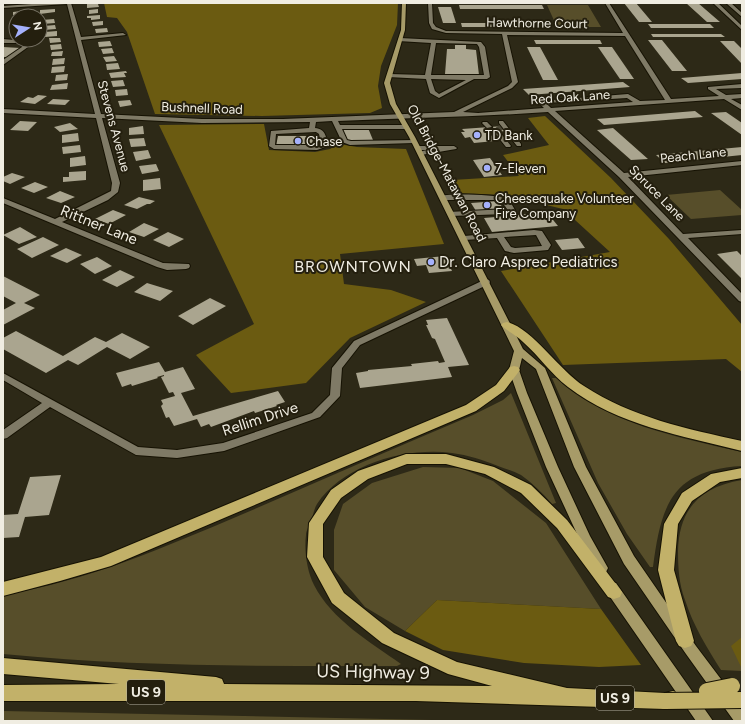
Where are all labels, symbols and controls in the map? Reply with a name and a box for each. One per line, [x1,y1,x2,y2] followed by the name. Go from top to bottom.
[8,8,48,48] north arrow
[486,15,588,31] street label: Hawthorne Court
[30,21,45,32] text: N
[95,79,133,173] street label: Stevens Avenue
[530,87,610,107] street label: Red Oak Lane
[161,99,243,117] street label: Bushnell Road
[404,102,490,244] street label: Old Bridge-Matawan Road
[485,128,533,143] place label: TD Bank
[472,130,482,140] marker: TD Bank
[306,134,342,149] place label: Chase
[293,136,303,146] marker: Chase
[659,144,727,166] street label: Peach Lane
[495,161,546,176] place label: 7-Eleven
[626,162,688,224] street label: Spruce Lane
[482,163,492,173] marker: 7-Eleven
[495,191,634,221] place label: Cheesequake Volunteer Fire Company
[482,200,492,210] marker: Cheesequake Volunteer Fire Company
[58,201,140,249] street label: Rittner Lane
[439,253,618,271] place label: Dr. Claro Asprec Pediatrics
[294,257,412,276] district label: BROWNTOWN
[426,257,436,267] marker: Dr. Claro Asprec Pediatrics
[220,398,300,440] street label: Rellim Drive
[316,660,430,684] street label: US Highway 9
[127,680,165,704] road number: US 9
[596,686,634,710] road number: US 9

